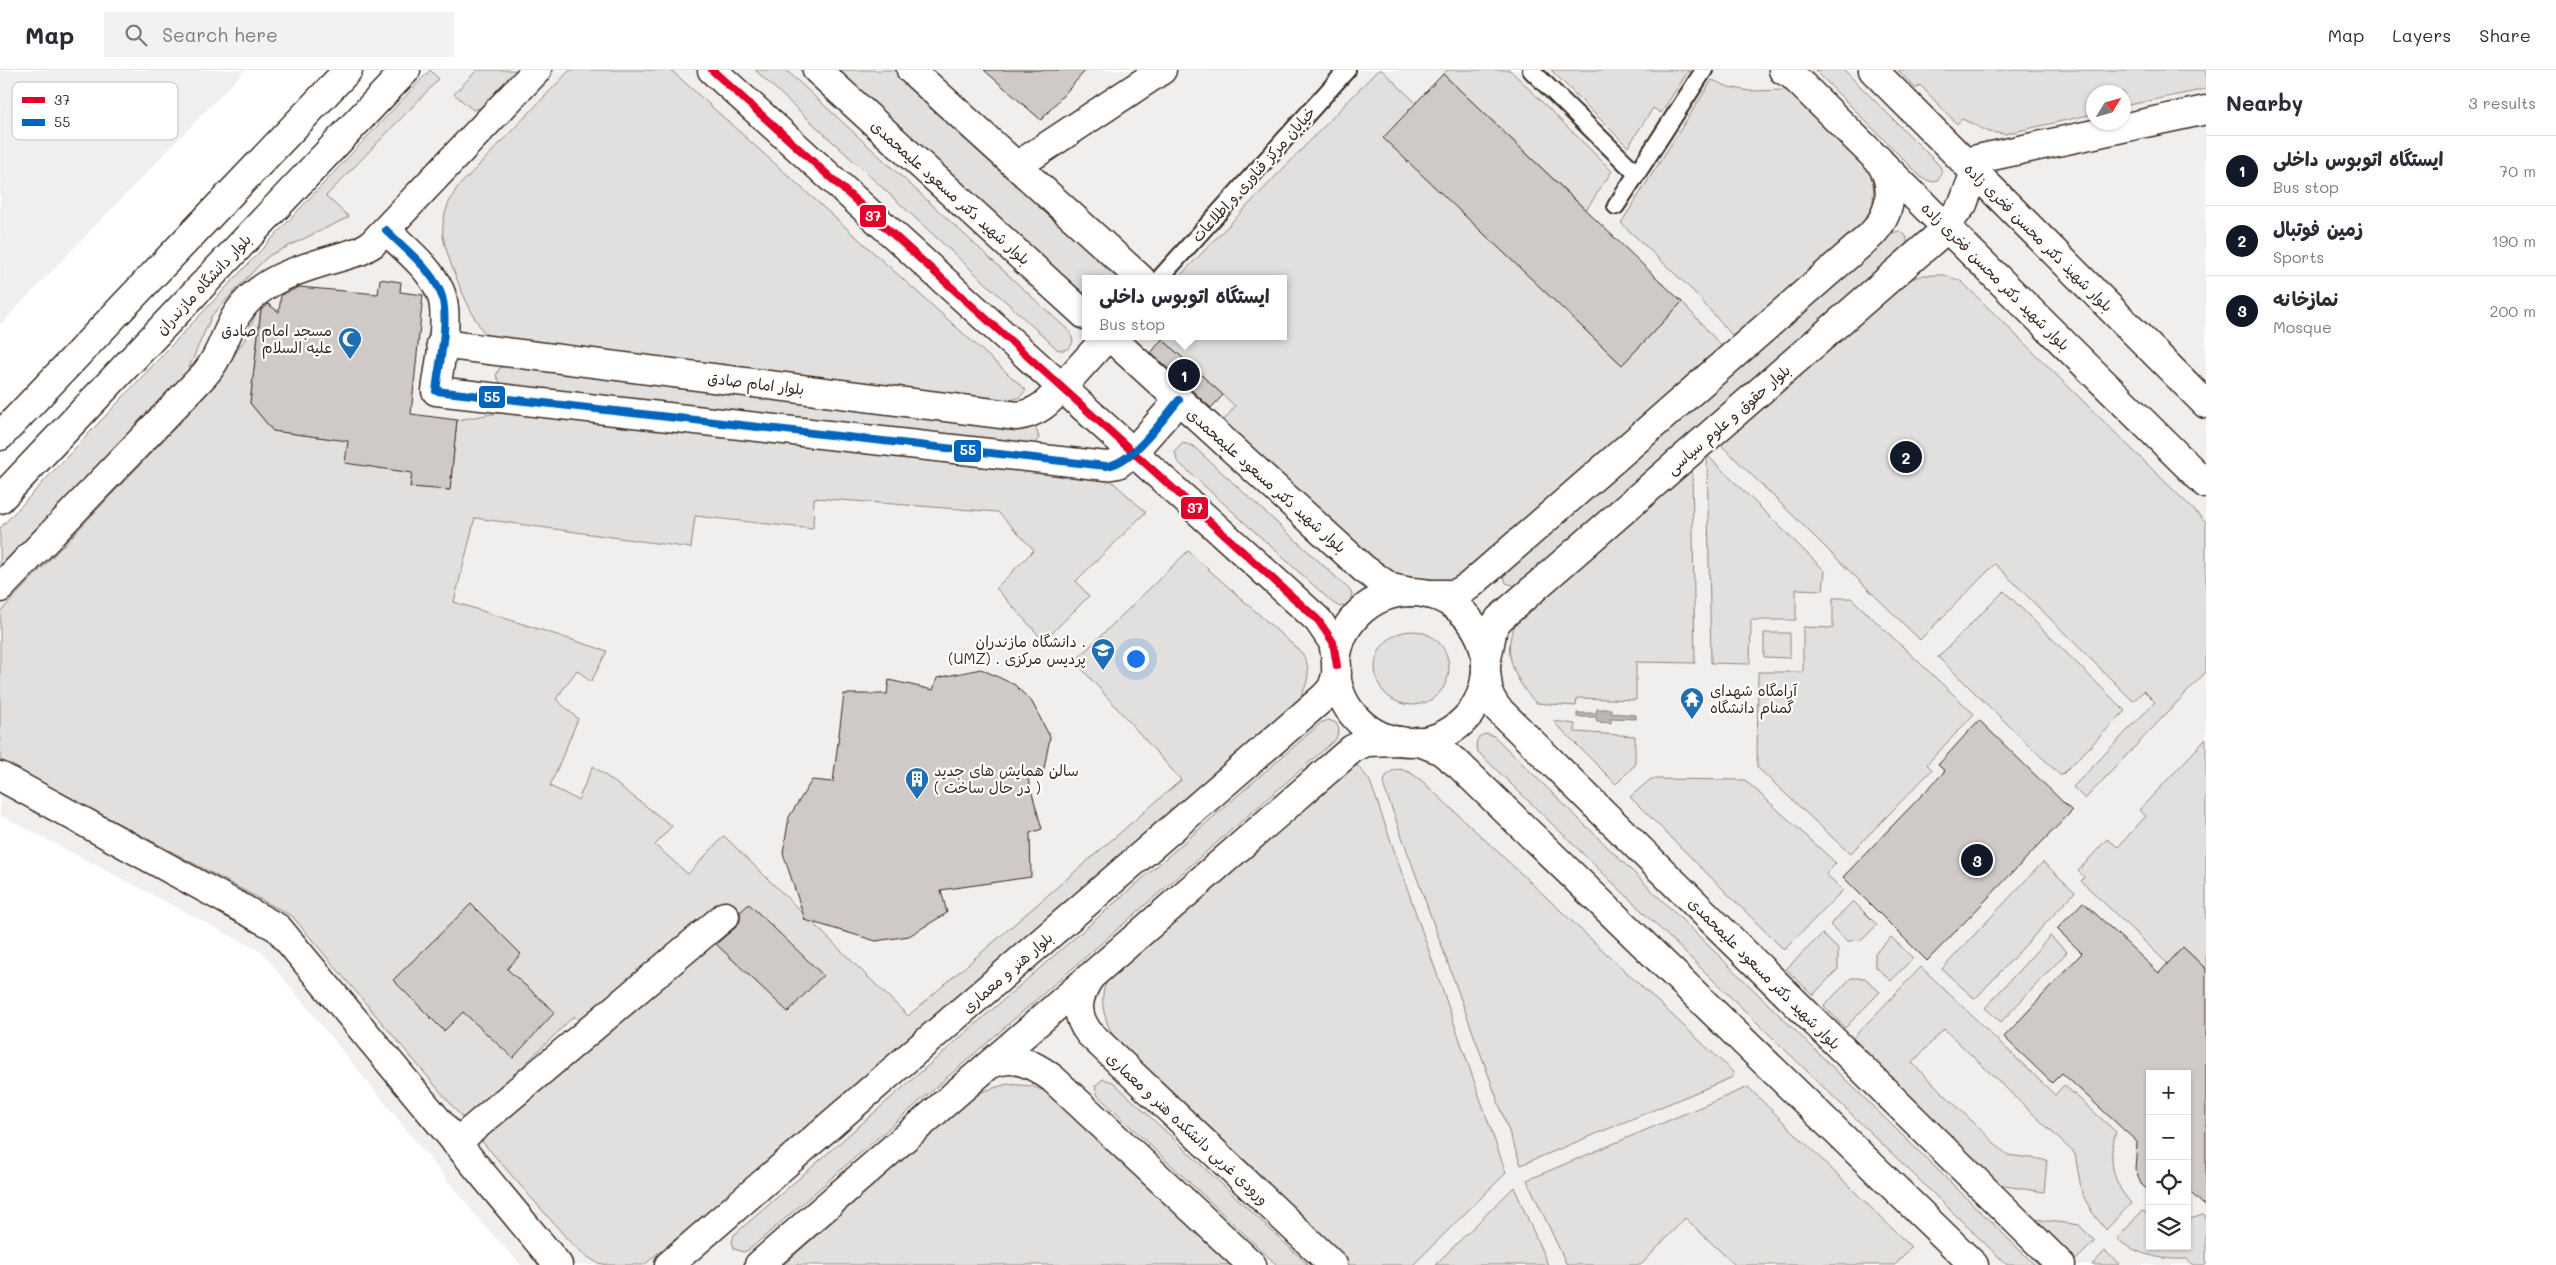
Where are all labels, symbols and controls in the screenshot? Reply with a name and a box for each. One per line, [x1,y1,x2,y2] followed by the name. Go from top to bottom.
[104,12,454,57] search box
[25,19,74,50] text: Map
[122,21,150,49] icon: search
[162,22,278,47] text: Search here
[2328,23,2364,47] text: Map
[2392,23,2451,47] text: Layers
[2479,23,2531,47] text: Share
[12,82,178,140] legend
[2086,85,2131,130] north arrow
[2226,89,2303,116] text: Nearby
[54,90,70,109] text: 37
[2468,92,2536,113] text: 3 results
[1187,102,1319,246] street label: خیابان مرکز فناوری و اطلاعات
[54,112,70,131] text: 55
[866,115,1035,270] street label: بلوار شهید دکتر مسعود علیمحمدی
[2273,146,2443,171] text: ایستگاه اتوبوس داخلی
[1960,158,2118,316] street label: بلوار شهیذ دکتر محسن فخری زاده
[2238,160,2246,181] text: 1
[2499,160,2536,181] text: 70 m
[2273,176,2339,197] text: Bus stop
[1917,197,2075,355] street label: بلوار شهید دکتر محسن فخری زاده
[859,204,887,228] line badge: 37
[865,206,881,225] text: 37
[2273,216,2363,241] text: زمین فوتبال
[151,229,255,339] street label: بلوار دانشگاه مازندران
[2238,230,2246,251] text: 2
[2492,230,2536,251] text: 190 m
[2273,246,2324,267] text: Sports
[1082,275,1287,340] popup
[1099,283,1270,308] text: ایستگاه اتوبوس داخلی
[2273,286,2338,311] text: نمازخانه
[2237,300,2247,321] text: 3
[2489,300,2536,321] text: 200 m
[1099,313,1165,334] text: Bus stop
[2273,316,2332,337] text: Mosque
[221,320,332,359] place label: مسجد امام صادق علیه السلام
[337,326,363,360] mosque icon: مسجد امام صادق علیه السلام
[1168,356,1200,394] pin: 1
[1662,360,1796,481] street label: بلوار حقوق و علوم سیاسی
[706,367,806,401] street label: بلوار امام صادق
[478,385,506,409] line badge: 55
[484,387,500,406] text: 55
[1182,403,1351,558] street label: بلوار شهید دکتر مسعود علیمحمدی
[1890,438,1922,476] pin: 2
[953,439,982,463] line badge: 55
[960,440,976,459] text: 55
[1180,496,1209,520] line badge: 37
[1187,498,1203,517] text: 37
[948,631,1086,669] place label: دانشگاه مازندران . (UMZ) . پردیس مرکزی
[1090,637,1116,671] school or university icon: دانشگاه مازندران . (UMZ) . پردیس مرکزی
[1123,646,1149,672] your location
[1710,680,1798,720] place label: آرامگاه شهدای گمنام دانشگاه
[1679,686,1705,720] temple icon: آرامگاه شهدای گمنام دانشگاه
[934,760,1079,797] place label: سالن همایش های جدید ( در حال ساخت )
[904,766,930,800] building icon: سالن همایش های جدید ( در حال ساخت )
[1961,841,1993,879] pin: 3
[1684,892,1846,1054] street label: بلوار شهید دکتر مسعود علیمحمدی
[957,927,1057,1017] street label: بلوار هنر و معماری
[1102,1048,1273,1209] street label: ورودی غربی دانشکده هنر و معماری
[2146,1070,2191,1250] map controls
[2146,1070,2191,1115] button: +
[2146,1115,2191,1160] button: −
[2146,1160,2191,1205] button: locate
[2146,1205,2191,1250] button: layers

